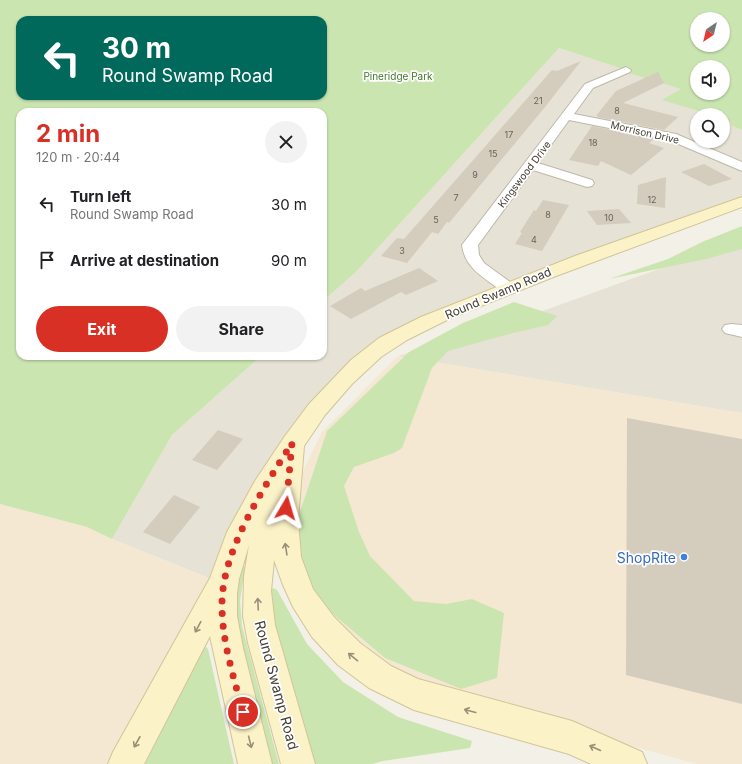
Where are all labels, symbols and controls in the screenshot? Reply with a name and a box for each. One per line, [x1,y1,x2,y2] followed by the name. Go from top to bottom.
[690,12,730,52] north arrow
[690,12,730,148] map controls
[102,31,171,65] text: 30 m
[36,32,88,84] icon: left
[690,60,730,100] button: sound
[102,65,273,86] text: Round Swamp Road
[363,70,433,82] park label: Pineridge Park
[533,95,543,106] house number: 21
[614,105,620,116] house number: 8
[690,108,730,148] button: search
[609,118,681,146] street label: Morrison Drive
[36,119,100,148] text: 2 min
[265,121,307,163] button: close
[505,129,513,140] house number: 17
[588,137,598,148] house number: 18
[495,138,553,210] street label: Kingswood Drive
[488,148,498,159] house number: 15
[36,149,120,165] text: 120 m · 20:44
[472,169,478,180] house number: 9
[70,187,131,206] text: Turn left
[453,192,459,203] house number: 7
[36,193,58,215] icon: left
[647,194,657,205] house number: 12
[271,195,307,214] text: 30 m
[70,206,194,222] text: Round Swamp Road
[545,209,551,220] house number: 8
[604,212,614,223] house number: 10
[433,214,439,225] house number: 5
[531,234,537,245] house number: 4
[399,245,405,256] house number: 3
[36,249,58,271] icon: arrive
[70,251,219,270] text: Arrive at destination
[271,251,307,270] text: 90 m
[443,264,553,322] street label: Round Swamp Road
[36,306,168,352] button: Exit
[176,306,307,352] button: Share
[265,487,307,529] position arrow
[282,543,290,556] one-way arrow
[617,549,676,566] place label: ShopRite
[679,552,689,562] marker: ShopRite
[254,598,261,611] one-way arrow
[252,619,302,751] street label: Round Swamp Road
[193,620,201,632] one-way arrow
[348,653,359,662] one-way arrow
[226,695,260,729] pin
[232,701,254,723] icon: arrive
[464,706,477,714] one-way arrow
[133,736,141,748] one-way arrow
[247,736,255,749] one-way arrow
[589,744,601,751] one-way arrow

